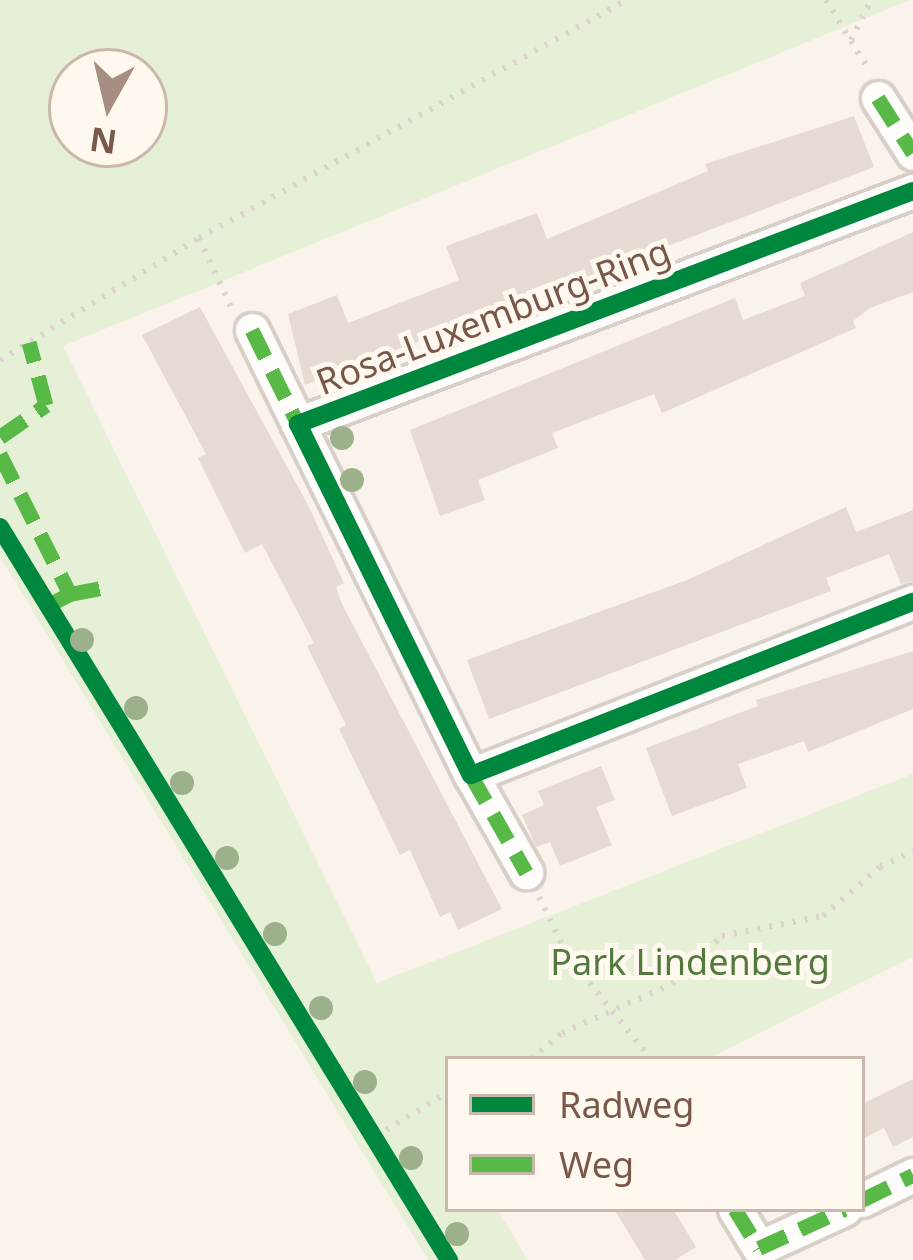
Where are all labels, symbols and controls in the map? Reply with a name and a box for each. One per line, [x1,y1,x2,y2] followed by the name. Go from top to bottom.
[48,48,168,168] north arrow
[87,117,120,165] text: N
[310,229,676,403] street label: Rosa-Luxemburg-Ring
[550,940,830,984] park label: Park Lindenberg
[445,1056,865,1212] legend
[559,1080,694,1129] text: Radweg
[559,1140,634,1189] text: Weg

